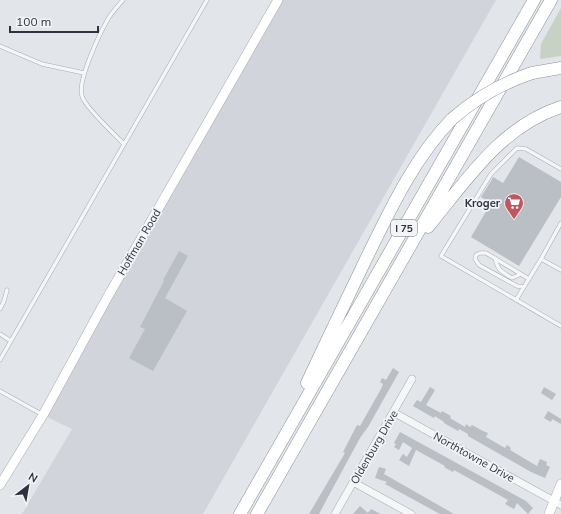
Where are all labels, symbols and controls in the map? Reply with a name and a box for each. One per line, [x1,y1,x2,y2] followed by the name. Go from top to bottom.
[10,8,98,34] scale bar
[16,14,51,29] text: 100 m
[503,192,525,220] supermarket icon: Kroger
[465,196,501,210] place label: Kroger
[114,206,164,278] street label: Hoffman Road
[391,220,417,236] road number: I 75
[347,408,401,486] street label: Oldenburg Drive
[431,429,517,485] street label: Northtowne Drive
[8,466,48,506] north arrow
[26,469,40,486] text: N

